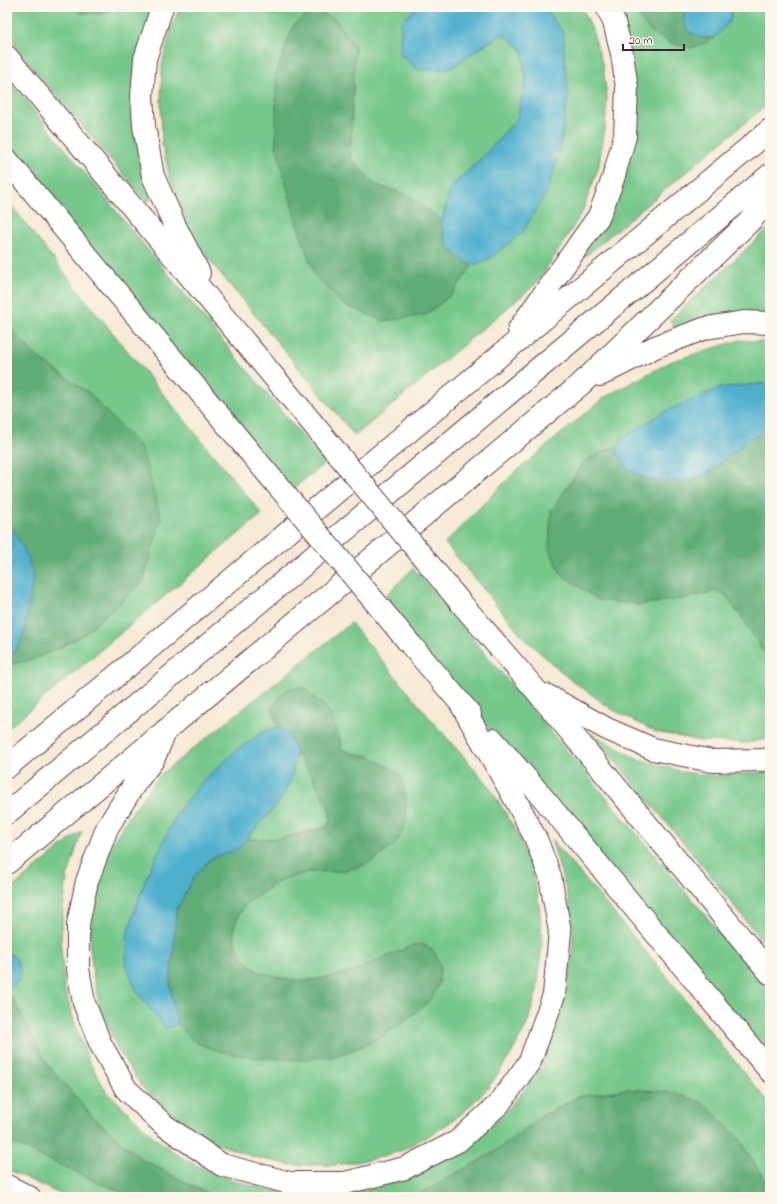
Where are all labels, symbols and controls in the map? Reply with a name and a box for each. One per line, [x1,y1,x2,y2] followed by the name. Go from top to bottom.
[623,26,684,52] scale bar
[629,32,652,50] text: 20 m

